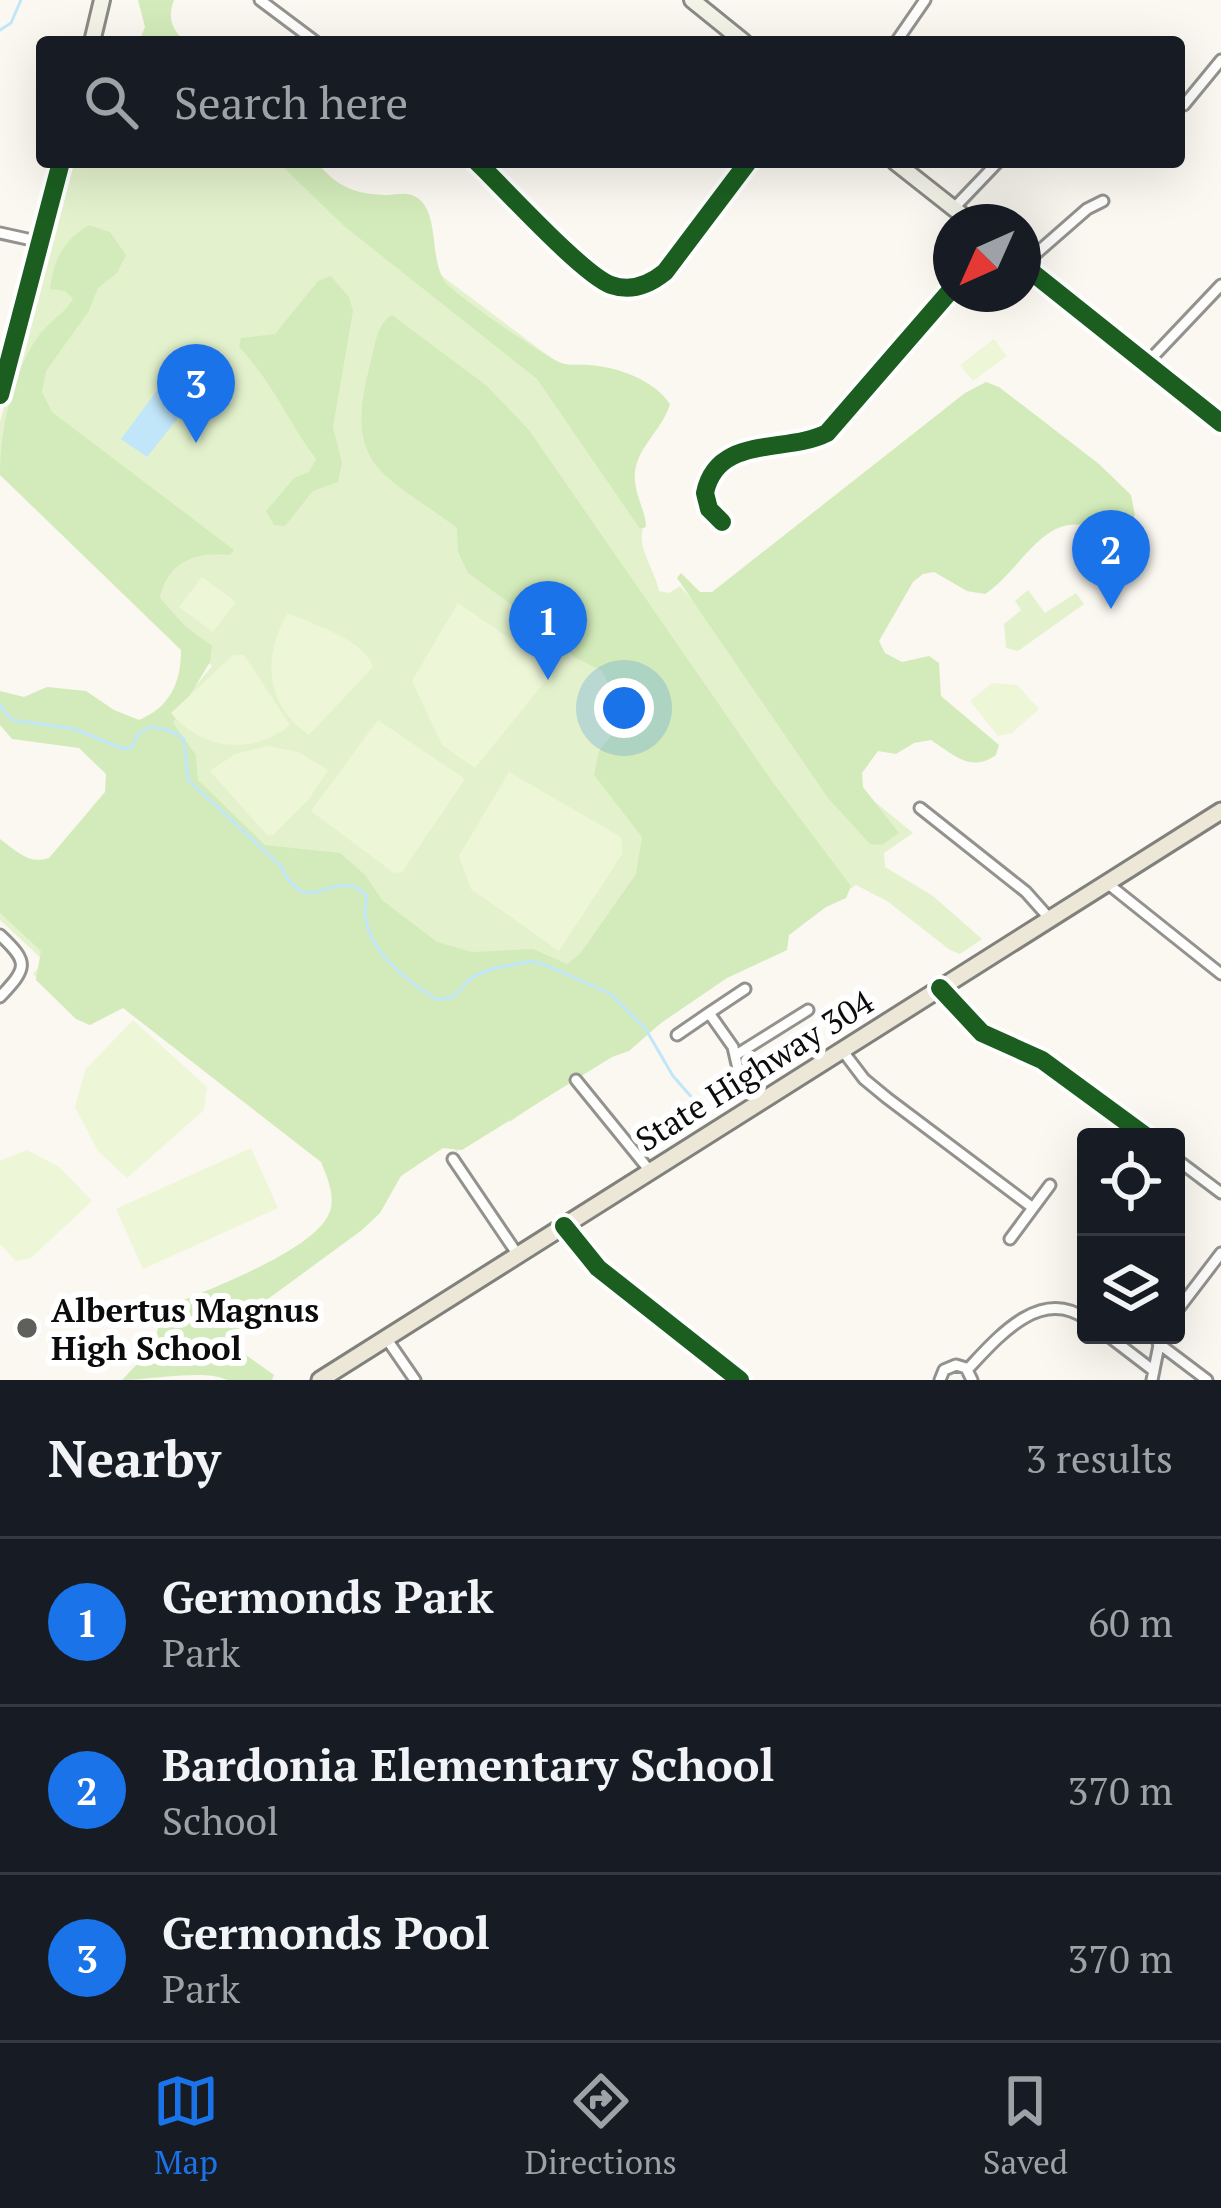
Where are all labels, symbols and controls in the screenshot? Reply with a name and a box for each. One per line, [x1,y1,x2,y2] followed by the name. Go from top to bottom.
[36,36,1185,168] search box
[78,69,144,135] icon: search
[174,72,408,132] text: Search here
[933,204,1041,312] north arrow
[157,344,235,443] pin: 3
[1072,510,1150,609] pin: 2
[509,581,587,680] pin: 1
[594,678,654,738] your location
[627,979,881,1160] street label: State Highway 304
[1077,1128,1185,1344] map controls
[1077,1128,1185,1236] button: locate
[1077,1236,1185,1344] button: layers
[51,1288,319,1369] place label: Albertus Magnus High School
[14,1315,40,1341] marker: Albertus Magnus High School
[48,1424,221,1492] text: Nearby
[1026,1432,1173,1484] text: 3 results
[162,1566,493,1626] text: Germonds Park
[76,1596,98,1648] text: 1
[1088,1596,1173,1648] text: 60 m
[162,1626,240,1678] text: Park
[162,1734,774,1794] text: Bardonia Elementary School
[76,1764,98,1816] text: 2
[1068,1764,1173,1816] text: 370 m
[162,1794,279,1846] text: School
[162,1902,490,1962] text: Germonds Pool
[76,1932,98,1984] text: 3
[1068,1932,1173,1984] text: 370 m
[162,1962,240,2014] text: Park
[153,2068,219,2183] tab: Map
[525,2068,677,2183] tab: Directions
[983,2068,1068,2183] tab: Saved

